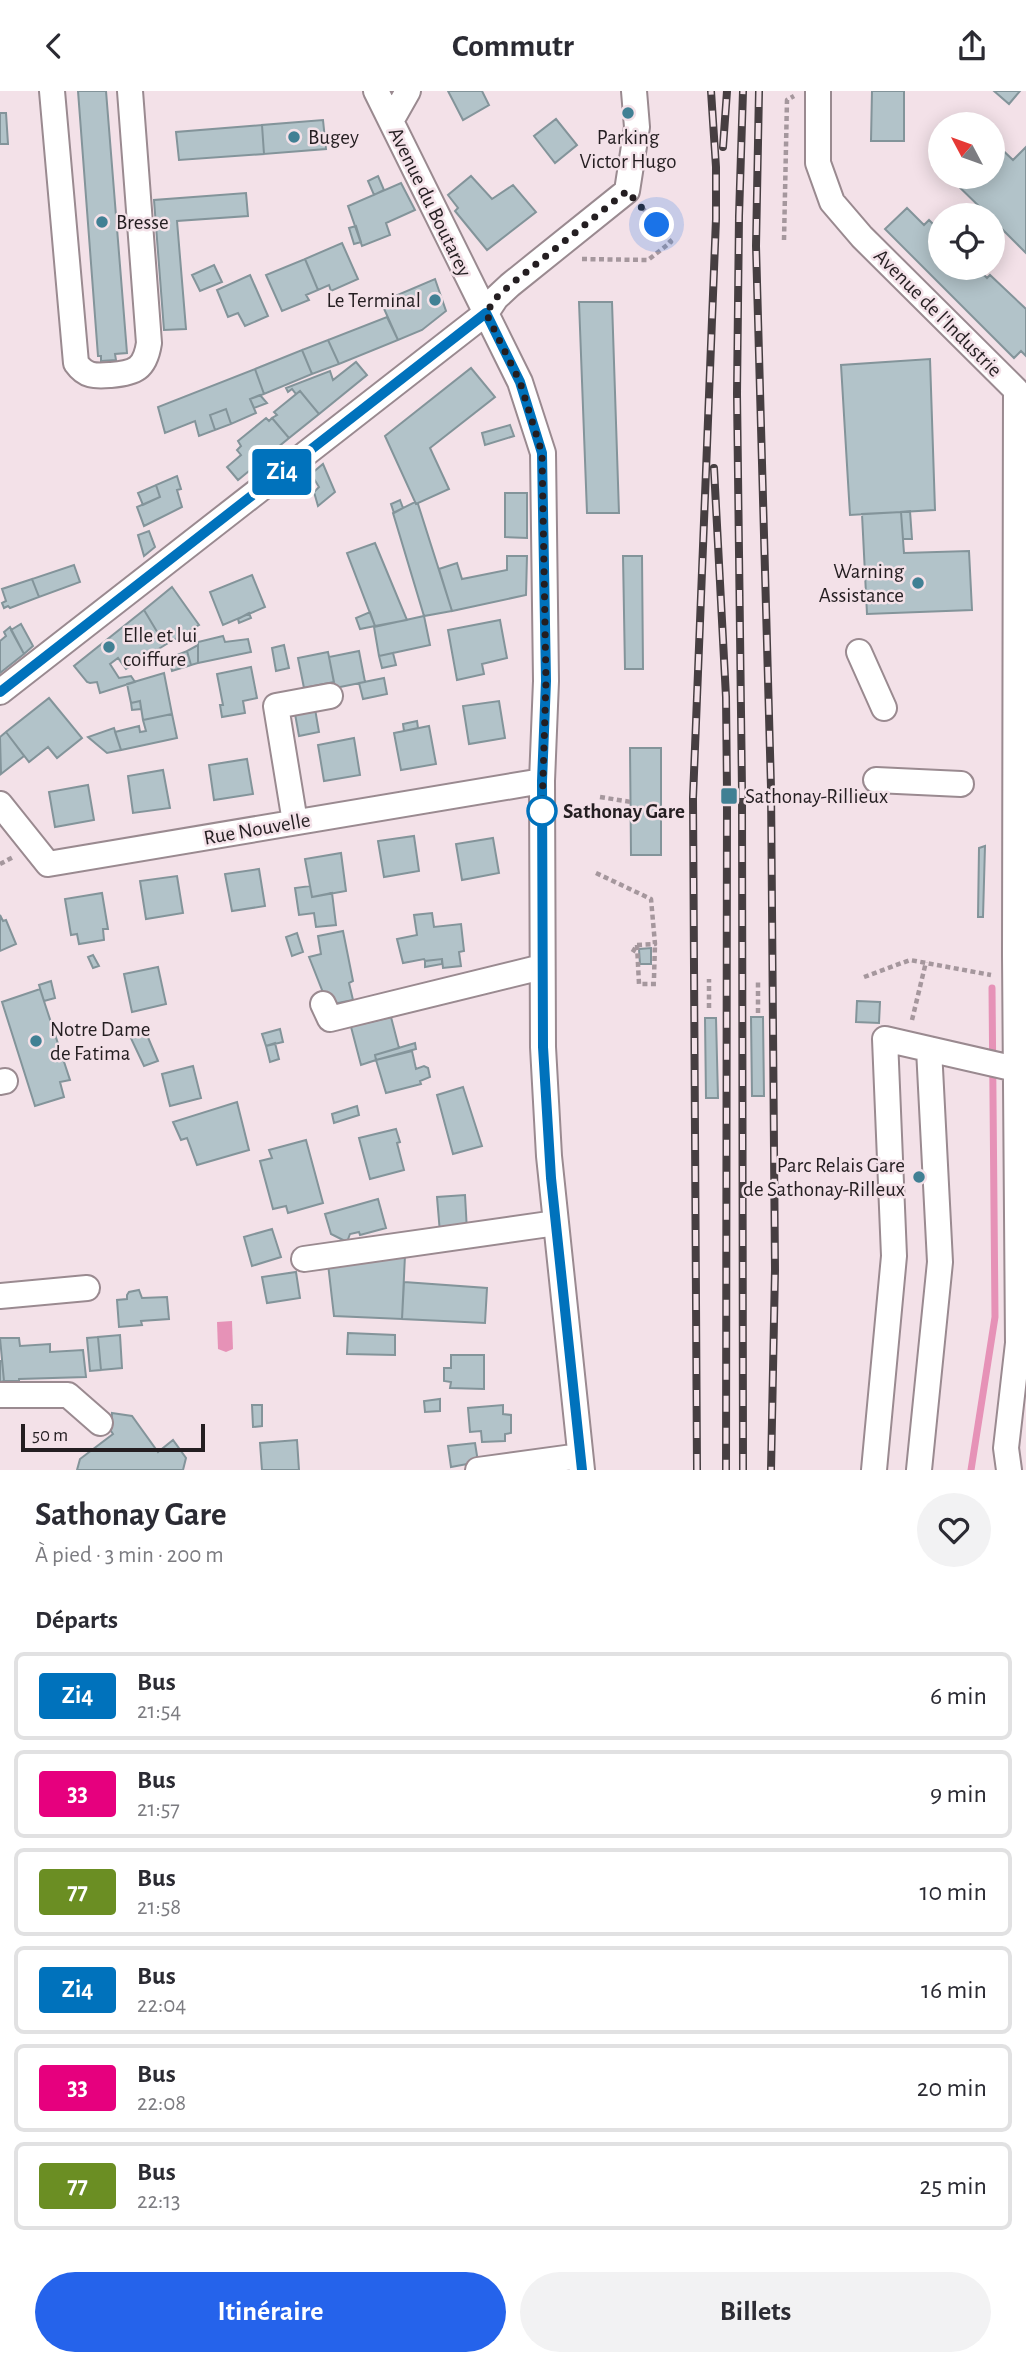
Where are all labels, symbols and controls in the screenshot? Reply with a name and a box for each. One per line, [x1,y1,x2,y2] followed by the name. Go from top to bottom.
[35,27,73,65] icon: back
[953,27,991,65] icon: share
[452,30,574,62] text: Commutr
[620,105,636,121] marker: Parking Victor Hugo
[928,112,1004,189] north arrow
[928,112,1005,280] map controls
[385,124,475,280] street label: Avenue du Boutarey
[308,127,359,148] place label: Bugey
[579,127,677,172] place label: Parking Victor Hugo
[286,129,302,145] marker: Bugey
[928,203,1005,280] button: locate
[639,207,674,242] your location
[116,212,169,233] place label: Bresse
[94,214,110,230] marker: Bresse
[870,245,1006,381] street label: Avenue de l'Industrie
[326,290,421,311] place label: Le Terminal
[427,292,443,308] marker: Le Terminal
[242,449,322,495] line badge: Zi4
[266,460,298,484] text: Zi4
[819,561,905,606] place label: Warning Assistance
[910,575,926,591] marker: Warning Assistance
[123,625,197,670] place label: Elle et lui coiffure
[101,639,117,655] marker: Elle et lui coiffure
[719,786,739,806] marker: Sathonay-Rillieux
[745,786,888,807] place label: Sathonay-Rillieux
[527,796,557,826] marker: Sathonay Gare
[563,801,685,822] place label: Sathonay Gare
[202,809,312,849] street label: Rue Nouvelle
[50,1019,150,1064] place label: Notre Dame de Fatima
[28,1033,44,1049] marker: Notre Dame de Fatima
[743,1155,905,1200] place label: Parc Relais Gare de Sathonay-Rilleux
[911,1169,927,1185] marker: Parc Relais Gare de Sathonay-Rilleux
[21,1421,205,1453] scale bar
[32,1426,68,1445] text: 50 m
[917,1493,991,1567] button: heart
[35,1499,227,1532] text: Sathonay Gare
[35,1544,224,1567] text: À pied · 3 min · 200 m
[35,1607,118,1633] text: Départs
[137,1669,176,1695] text: Bus
[930,1683,987,1709] text: 6 min
[62,1684,93,1708] text: Zi4
[137,1700,181,1723] text: 21:54
[137,1767,176,1793] text: Bus
[930,1781,987,1807] text: 9 min
[67,1782,88,1806] text: 33
[137,1798,180,1821] text: 21:57
[137,1865,176,1891] text: Bus
[920,1879,987,1905] text: 10 min
[67,1880,88,1904] text: 77
[137,1896,181,1919] text: 21:58
[137,1963,176,1989] text: Bus
[921,1977,987,2003] text: 16 min
[62,1978,93,2002] text: Zi4
[137,1994,186,2017] text: 22:04
[137,2061,176,2087] text: Bus
[917,2075,987,2101] text: 20 min
[67,2076,88,2100] text: 33
[137,2092,186,2115] text: 22:08
[137,2159,176,2185] text: Bus
[920,2173,987,2199] text: 25 min
[67,2174,88,2198] text: 77
[137,2190,181,2213] text: 22:13
[35,2272,506,2352] button: Itinéraire
[520,2272,991,2352] button: Billets

